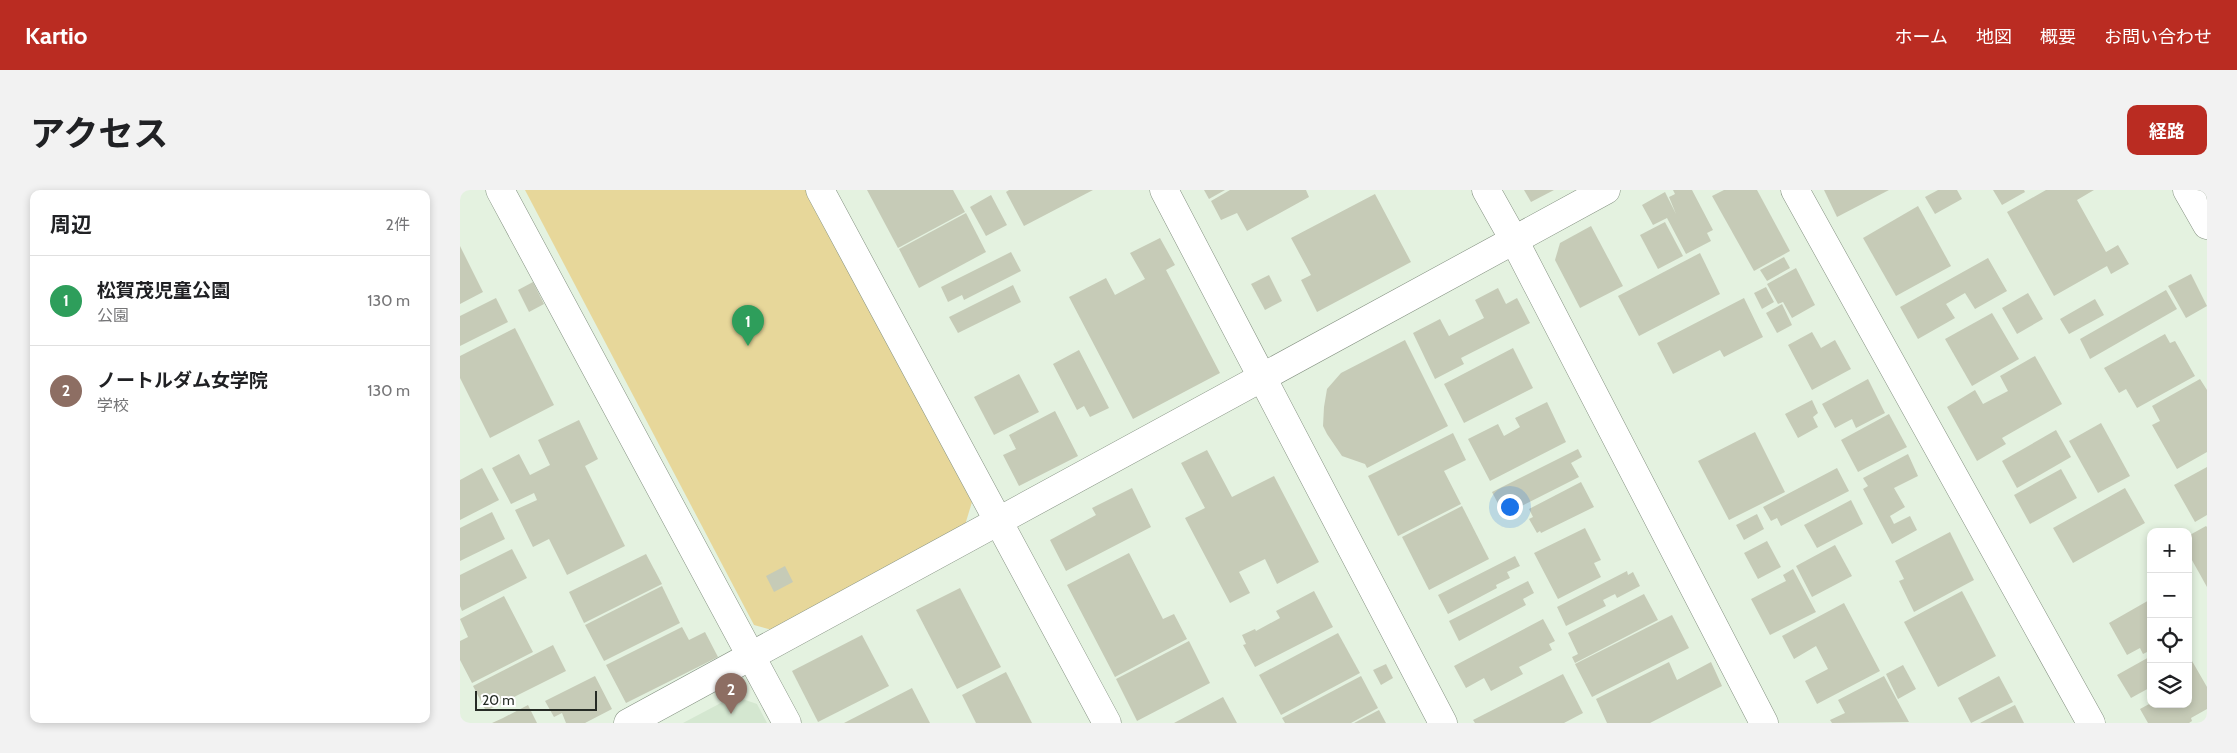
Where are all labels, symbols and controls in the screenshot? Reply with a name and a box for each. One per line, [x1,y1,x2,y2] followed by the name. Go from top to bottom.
[25,21,88,50] text: Kartio
[1895,26,1948,48] text: ホーム
[1976,26,2012,48] text: 地図
[2040,26,2076,48] text: 概要
[2104,26,2212,48] text: お問い合わせ
[2127,105,2207,155] button: 経路
[30,112,168,155] text: アクセス
[50,212,92,237] text: 周辺
[386,215,410,234] text: 2件
[97,279,230,302] text: 松賀茂児童公園
[63,291,69,310] text: 1
[367,291,410,310] text: 130 m
[732,305,764,346] pin: 1
[97,306,129,325] text: 公園
[97,369,268,392] text: ノートルダム女学院
[62,381,70,400] text: 2
[367,381,410,400] text: 130 m
[97,396,129,415] text: 学校
[1497,494,1523,520] your location
[2147,528,2192,708] map controls
[2147,528,2192,573] button: +
[2147,573,2192,618] button: −
[2147,618,2192,663] button: locate
[2147,663,2192,708] button: layers
[715,673,747,714] pin: 2
[475,688,598,711] scale bar
[482,691,515,709] text: 20 m

